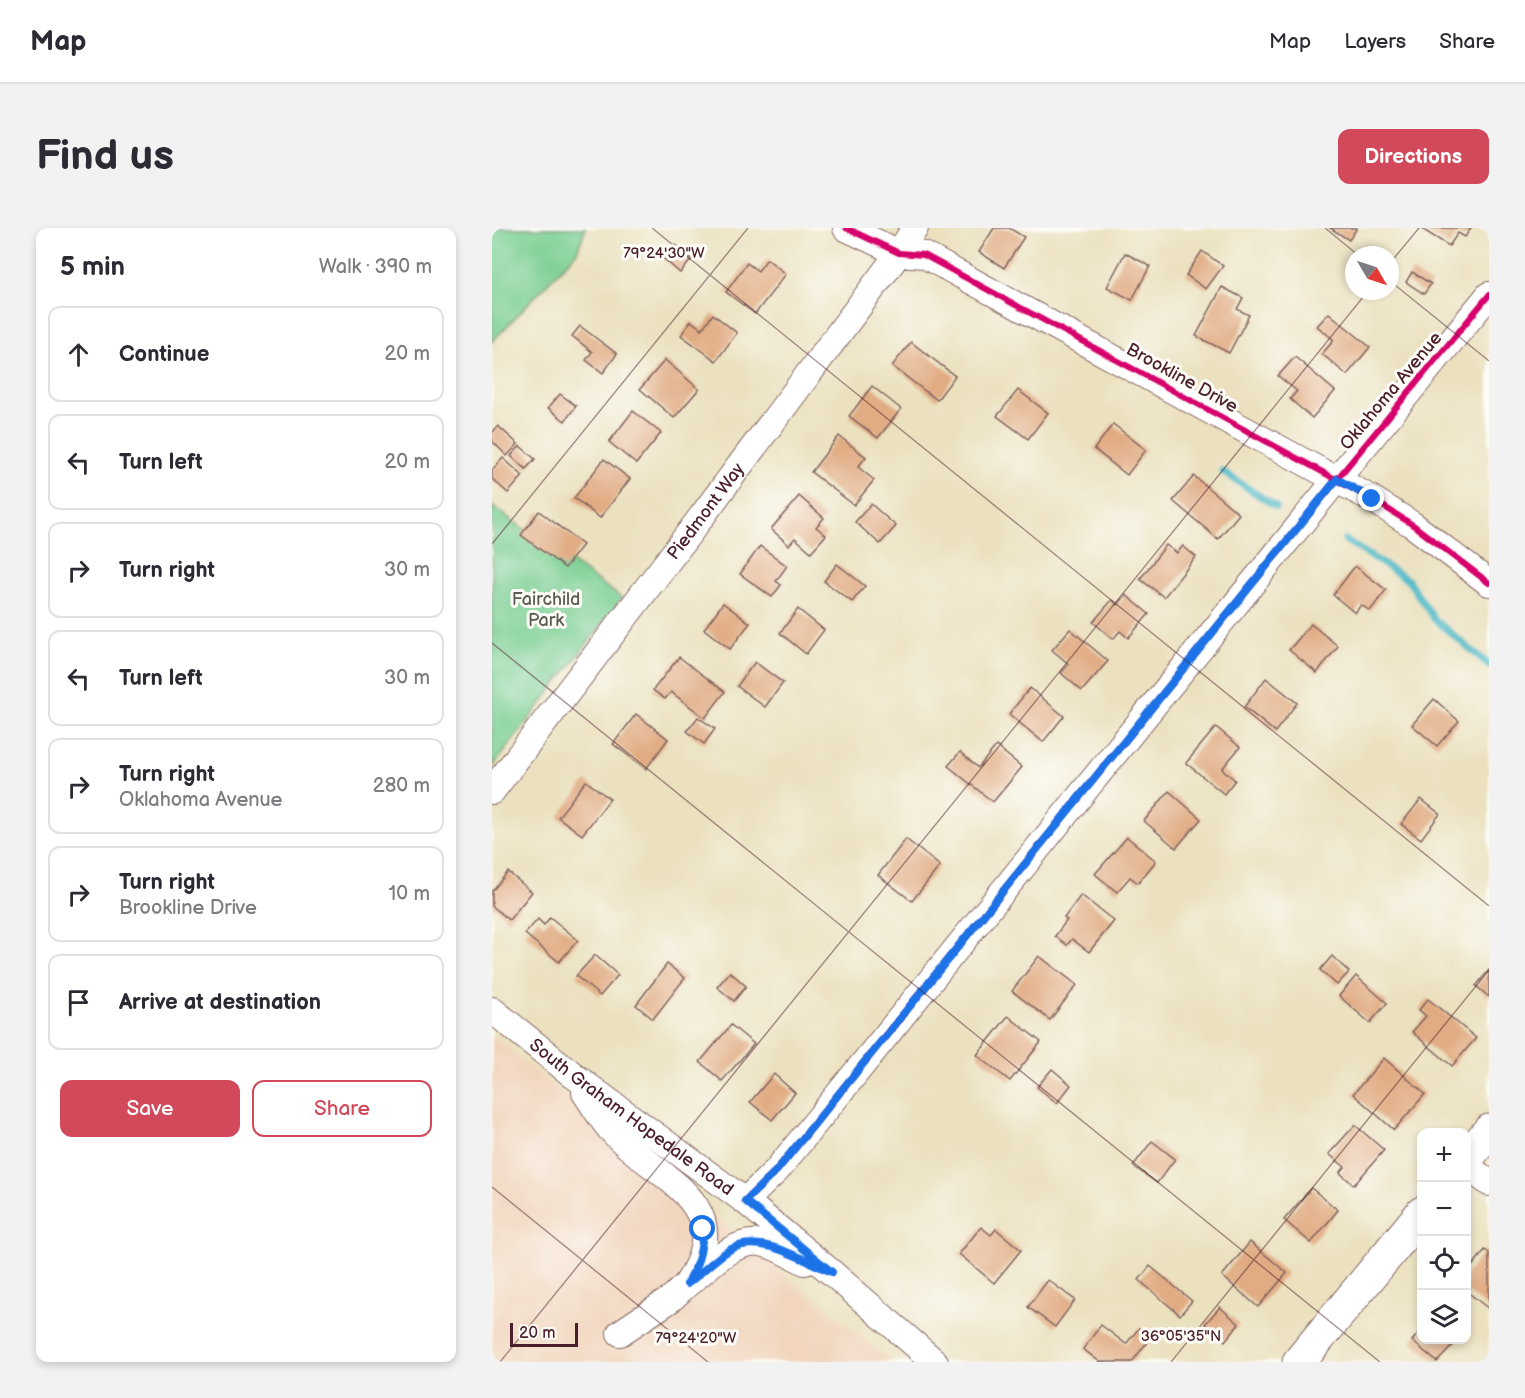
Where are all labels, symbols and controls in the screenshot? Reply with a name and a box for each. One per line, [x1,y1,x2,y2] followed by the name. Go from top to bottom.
[30,25,86,58] text: Map
[1269,29,1311,54] text: Map
[1344,29,1406,54] text: Layers
[1439,29,1495,54] text: Share
[1338,129,1489,184] button: Directions
[36,131,174,182] text: Find us
[623,244,705,263] text: 79°24'30"W
[1345,246,1399,300] north arrow
[60,252,125,283] text: 5 min
[319,255,432,279] text: Walk · 390 m
[1336,328,1447,454] street label: Oklahoma Avenue
[62,338,95,371] icon: ahead
[1123,339,1242,417] street label: Brookline Drive
[119,341,209,368] text: Continue
[385,342,430,366] text: 20 m
[62,446,95,479] icon: left
[119,449,203,476] text: Turn left
[385,450,430,474] text: 20 m
[662,458,749,564] street label: Piedmont Way
[1358,485,1384,511] route end
[62,554,95,587] icon: right
[119,557,215,584] text: Turn right
[384,558,430,582] text: 30 m
[512,589,580,631] park label: Fairchild Park
[62,662,95,695] icon: left
[119,665,203,692] text: Turn left
[384,666,430,690] text: 30 m
[119,761,215,788] text: Turn right
[62,770,95,803] icon: right
[373,774,430,798] text: 280 m
[119,788,282,812] text: Oklahoma Avenue
[119,869,215,896] text: Turn right
[62,878,95,911] icon: right
[389,882,430,906] text: 10 m
[119,896,257,920] text: Brookline Drive
[62,986,95,1019] icon: arrive
[119,989,321,1016] text: Arrive at destination
[526,1034,738,1200] street label: South Graham Hopedale Road
[60,1080,240,1137] button: Save
[252,1080,432,1137] button: Share
[1417,1128,1471,1344] map controls
[1417,1128,1471,1182] button: +
[1417,1182,1471,1236] button: −
[689,1215,715,1241] route start
[1417,1236,1471,1290] button: locate
[1417,1290,1471,1344] button: layers
[510,1320,578,1348] scale bar
[519,1324,555,1343] text: 20 m
[1141,1327,1221,1346] text: 36°05'35"N
[655,1329,737,1348] text: 79°24'20"W

